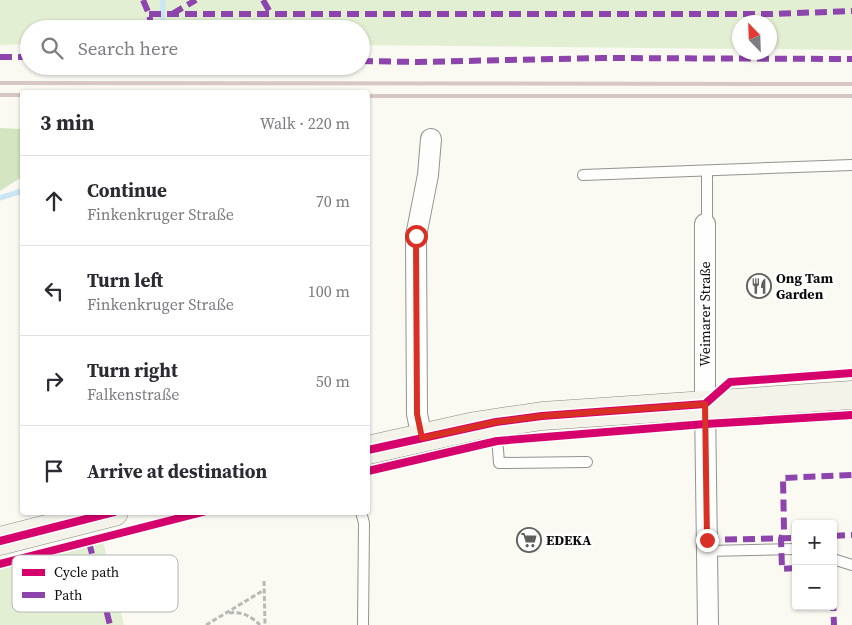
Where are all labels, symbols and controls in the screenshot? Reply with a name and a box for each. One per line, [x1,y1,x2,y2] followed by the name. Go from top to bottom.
[732,15,777,60] north arrow
[20,20,370,75] search box
[38,34,66,62] icon: search
[78,35,178,61] text: Search here
[40,108,95,137] text: 3 min
[260,112,350,134] text: Walk · 220 m
[87,177,167,203] text: Continue
[40,187,68,215] icon: ahead
[316,190,350,212] text: 70 m
[87,203,234,225] text: Finkenkruger Straße
[405,225,428,248] route start
[695,261,715,367] street label: Weimarer Straße
[87,267,163,293] text: Turn left
[776,268,833,304] place label: Ong Tam Garden
[746,273,772,299] restaurant icon: Ong Tam Garden
[40,277,68,305] icon: left
[308,280,350,302] text: 100 m
[87,293,234,315] text: Finkenkruger Straße
[87,357,178,383] text: Turn right
[40,367,68,395] icon: right
[316,370,350,392] text: 50 m
[87,383,179,405] text: Falkenstraße
[40,457,68,485] icon: arrive
[87,458,267,484] text: Arrive at destination
[792,520,837,610] map controls
[792,520,837,565] button: +
[516,527,542,553] supermarket icon: EDEKA
[696,529,719,552] route end
[546,530,592,550] place label: EDEKA
[12,555,178,612] legend
[54,562,119,582] text: Cycle path
[792,565,837,610] button: −
[54,585,82,605] text: Path

